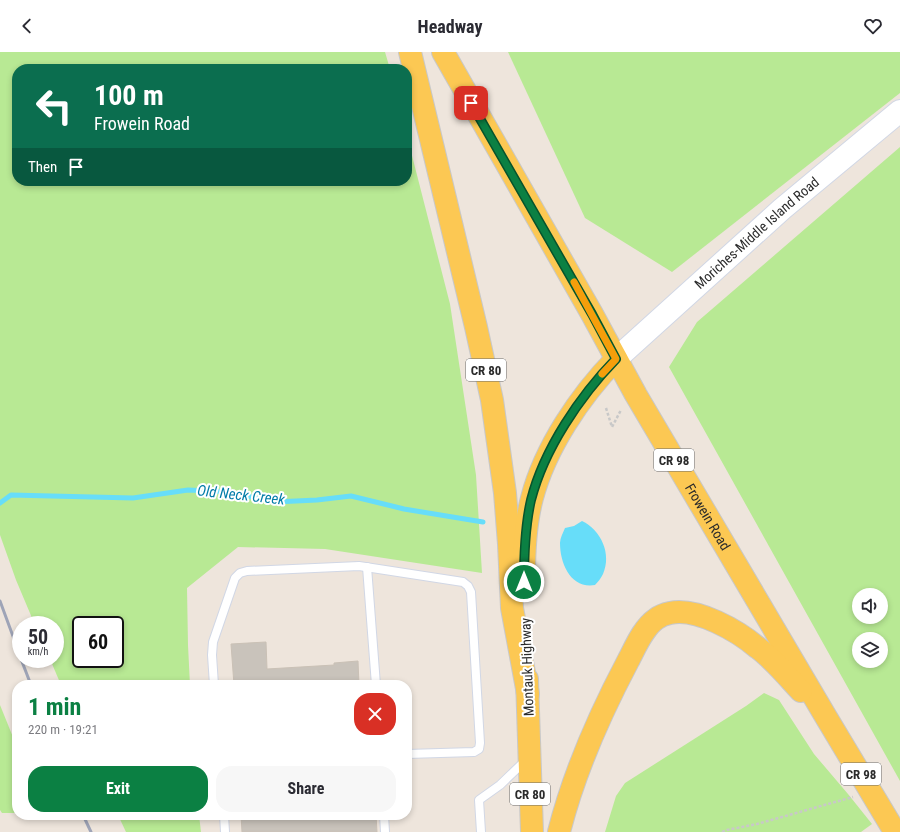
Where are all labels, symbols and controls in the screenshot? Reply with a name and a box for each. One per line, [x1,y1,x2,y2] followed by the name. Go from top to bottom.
[16,15,38,37] icon: back
[862,15,884,37] icon: heart
[418,16,482,37] text: Headway
[94,79,164,112] text: 100 m
[28,80,80,132] icon: left
[454,86,488,120] pin
[460,92,482,114] icon: arrive
[94,113,190,134] text: Frowein Road
[65,156,87,178] icon: arrive
[28,158,57,176] text: Then
[691,174,822,292] street label: Moriches-Middle Island Road
[466,359,506,381] road number: CR 80
[654,449,694,471] road number: CR 98
[196,481,286,509] water label: Old Neck Creek
[682,481,734,553] street label: Frowein Road
[503,561,545,603] position arrow
[852,588,888,668] map controls
[852,588,888,624] button: sound
[72,616,124,668] speed limit sign: 60
[517,617,537,717] street label: Montauk Highway
[28,625,48,649] text: 50
[852,632,888,668] button: layers
[28,646,48,657] text: km/h
[28,693,81,721] text: 1 min
[354,693,396,735] button: close
[28,722,98,737] text: 220 m · 19:21
[841,763,881,785] road number: CR 98
[28,766,208,812] button: Exit
[216,766,396,812] button: Share
[510,783,550,805] road number: CR 80

